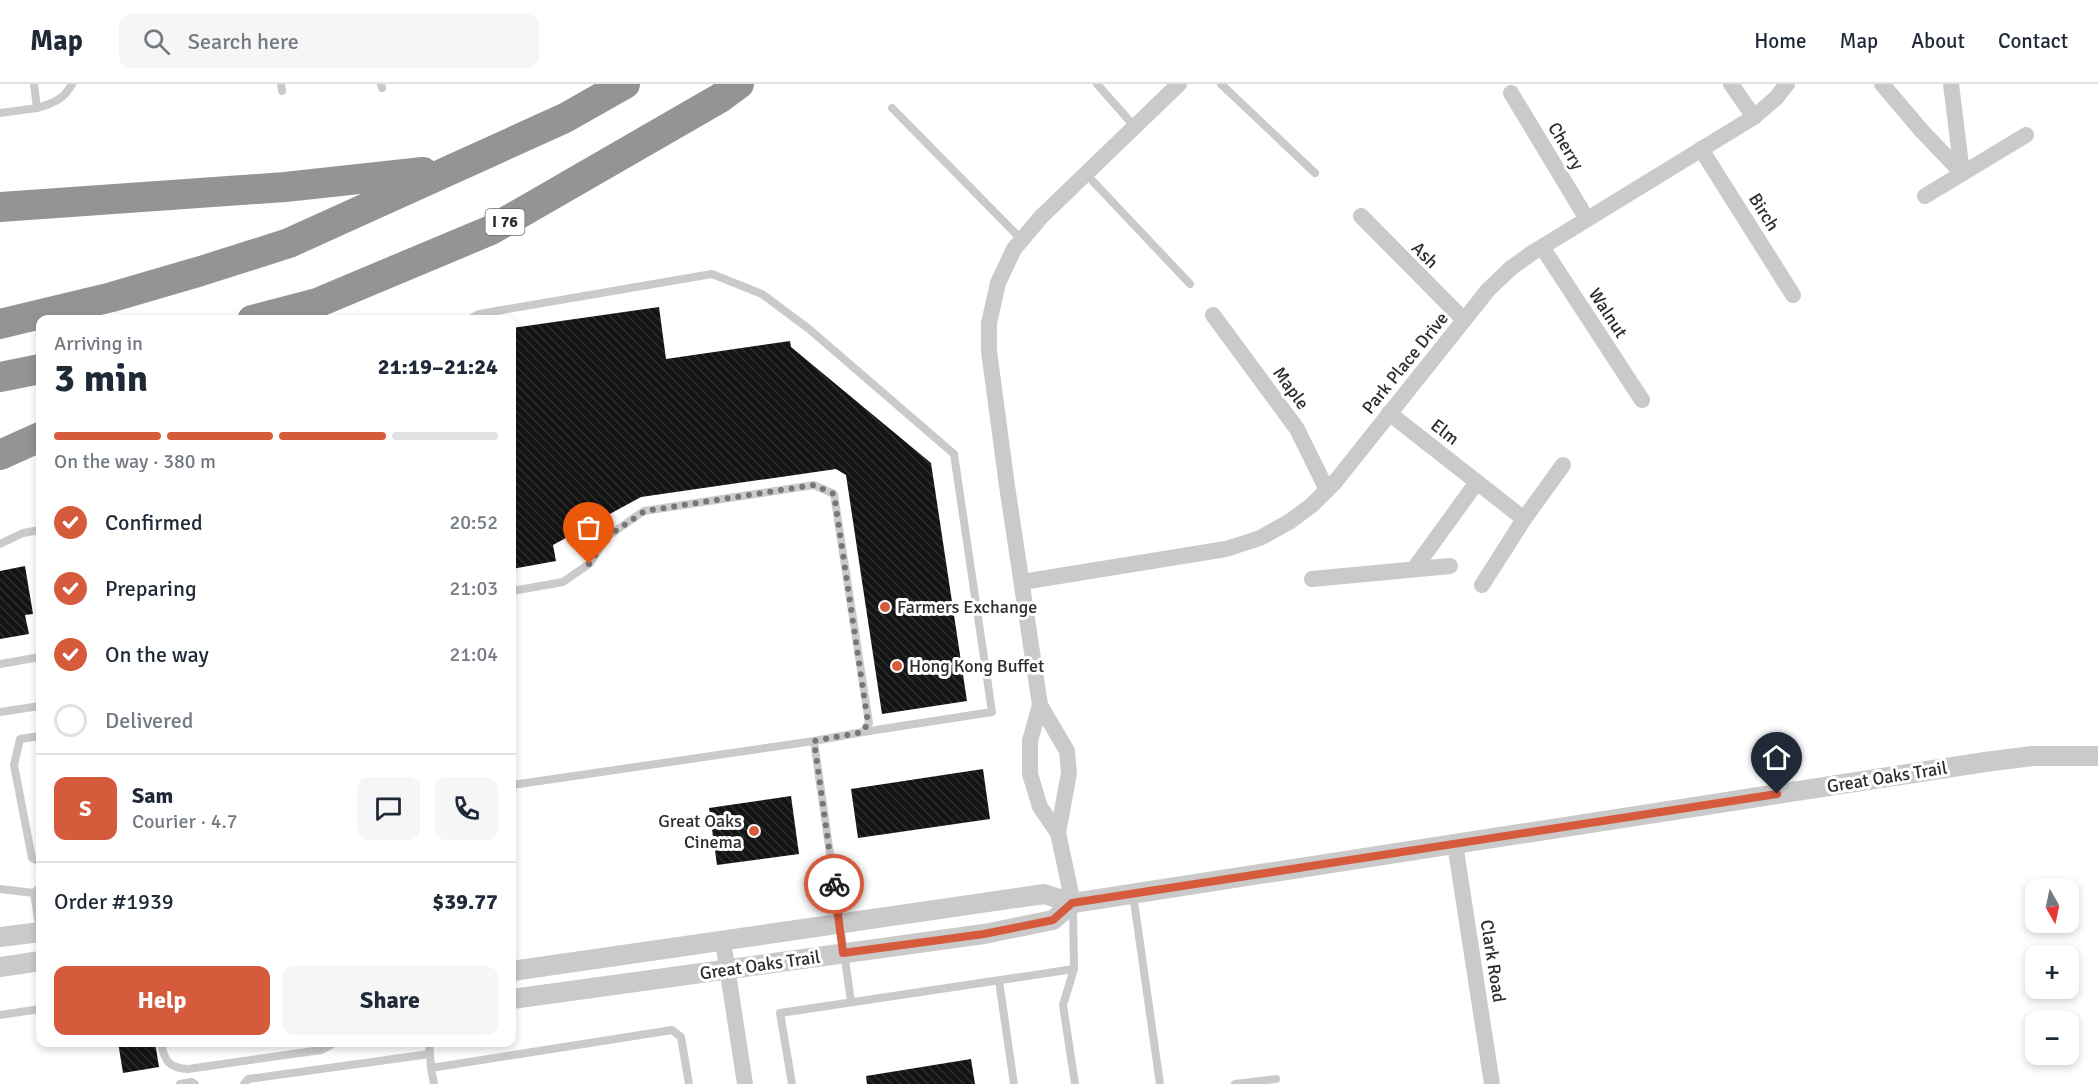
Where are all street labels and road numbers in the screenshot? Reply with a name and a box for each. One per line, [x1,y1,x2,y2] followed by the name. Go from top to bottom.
[1543,118,1589,174] street label: Cherry
[1744,189,1784,235] street label: Birch
[486,209,524,235] road number: I 76
[1407,237,1443,273] street label: Ash
[1584,284,1632,342] street label: Walnut
[1357,308,1453,418] street label: Park Place Drive
[1268,362,1314,414] street label: Maple
[1426,414,1464,450] street label: Elm
[1825,757,1949,797] street label: Great Oaks Trail
[1476,918,1510,1004] street label: Clark Road
[698,946,822,984] street label: Great Oaks Trail

